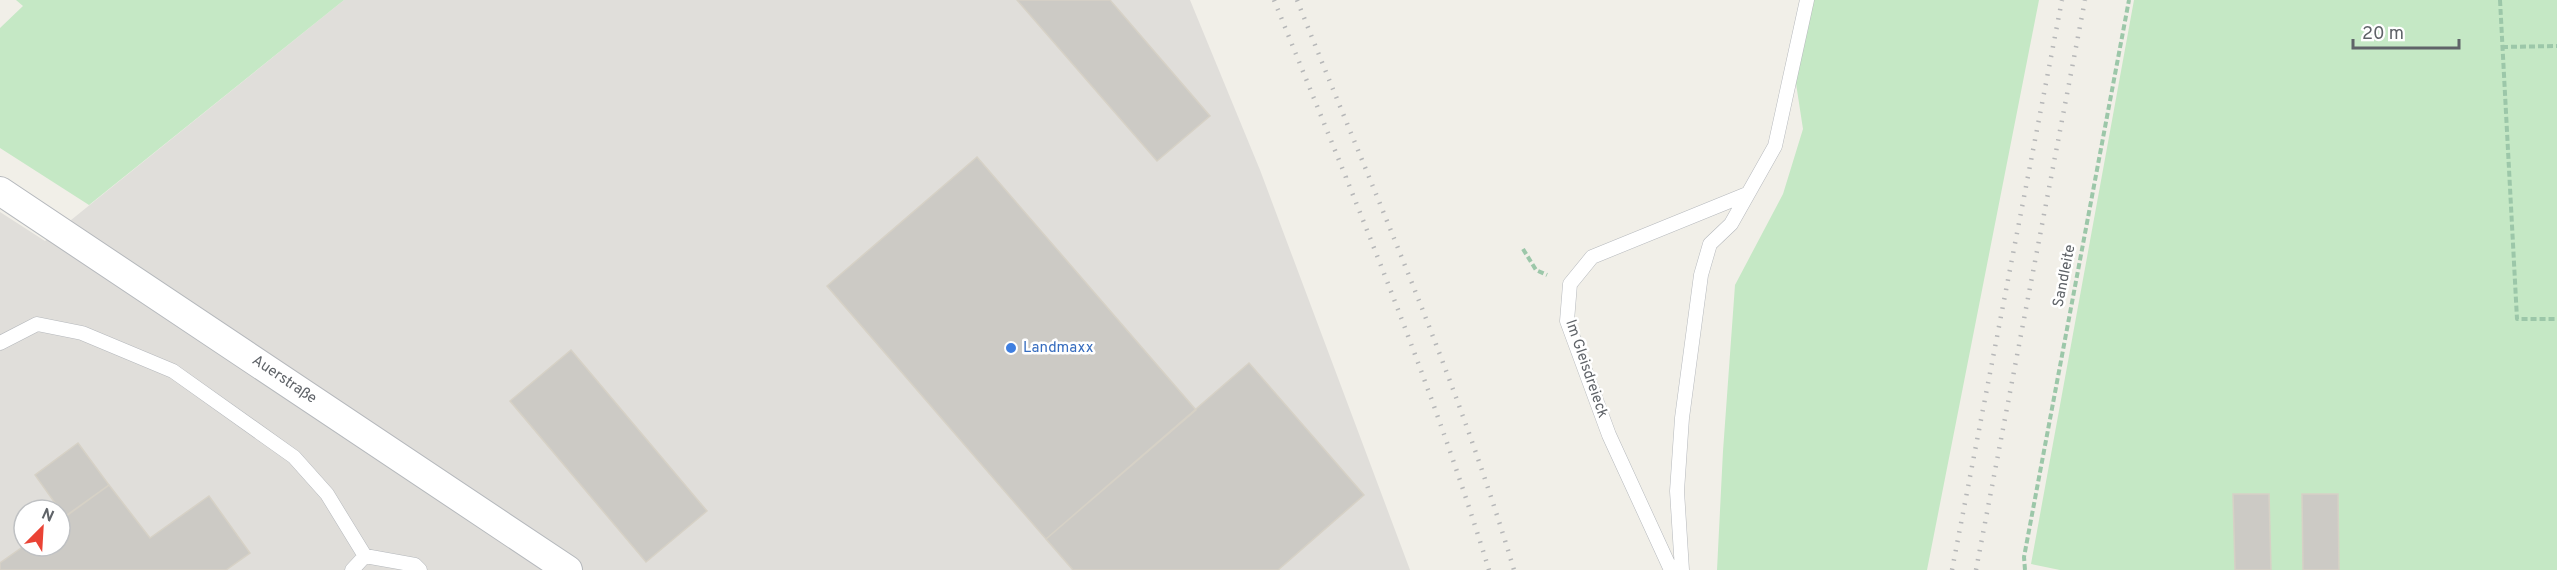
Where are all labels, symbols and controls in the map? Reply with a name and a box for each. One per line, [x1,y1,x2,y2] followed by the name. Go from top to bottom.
[2353,12,2460,50] scale bar
[2362,23,2404,46] text: 20 m
[2050,243,2080,309] street label: Sandleite
[1560,317,1612,421] street label: Im Gleisdreieck
[1023,339,1094,358] place label: Landmaxx
[1004,341,1018,355] marker: Landmaxx
[248,351,320,409] street label: Auerstraße
[12,498,72,558] north arrow
[38,505,57,528] text: N

